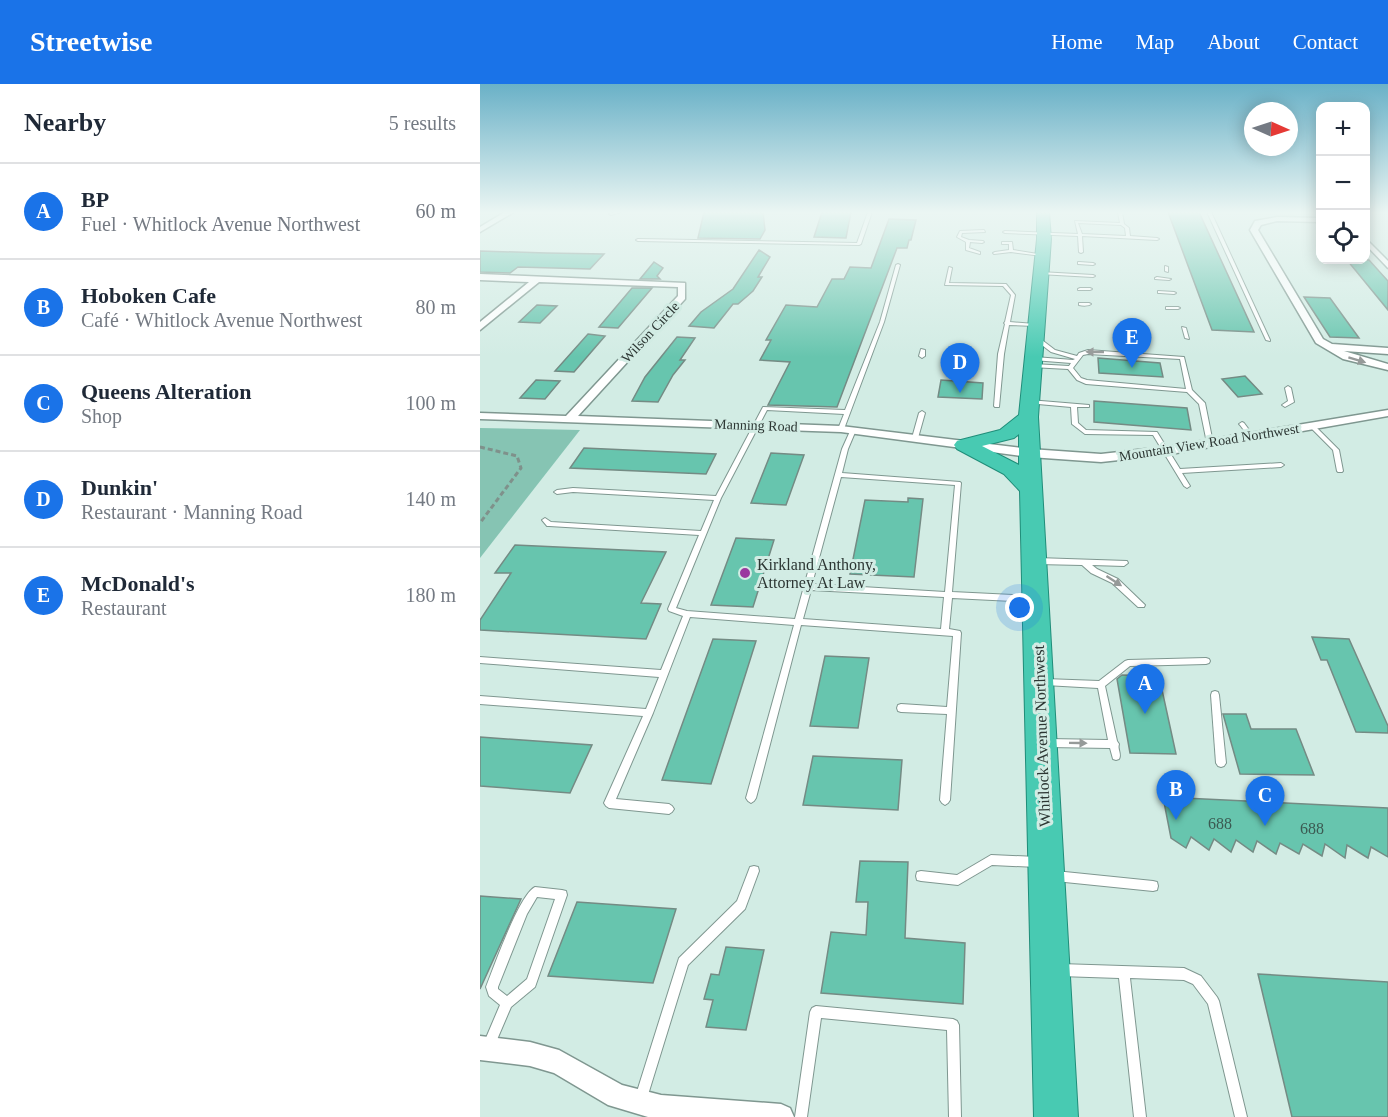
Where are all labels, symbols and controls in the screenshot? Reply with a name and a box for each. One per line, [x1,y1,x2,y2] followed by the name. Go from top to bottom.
[30,26,152,57] text: Streetwise
[1051,30,1103,54] text: Home
[1136,30,1174,54] text: Map
[1207,30,1260,54] text: About
[1293,30,1358,54] text: Contact
[1244,102,1298,156] north arrow
[1316,102,1370,264] map controls
[1316,102,1370,156] button: +
[24,108,106,137] text: Nearby
[389,112,456,134] text: 5 results
[1316,156,1370,210] button: −
[81,187,109,212] text: BP
[36,200,51,222] text: A
[415,200,456,222] text: 60 m
[1316,210,1370,264] button: locate
[81,213,360,235] text: Fuel · Whitlock Avenue Northwest
[81,283,216,308] text: Hoboken Cafe
[37,296,50,318] text: B
[415,296,456,318] text: 80 m
[618,299,682,366] street label: Wilson Circle
[81,309,362,331] text: Café · Whitlock Avenue Northwest
[1112,318,1152,368] pin: E
[940,344,980,393] pin: D
[1085,348,1104,357] one-way arrow
[1348,356,1366,365] one-way arrow
[81,379,252,404] text: Queens Alteration
[36,392,51,414] text: C
[405,392,456,414] text: 100 m
[81,405,122,427] text: Shop
[714,417,798,434] street label: Manning Road
[1118,421,1300,464] street label: Mountain View Road Northwest
[81,475,158,500] text: Dunkin'
[36,488,51,510] text: D
[405,488,456,510] text: 140 m
[81,501,303,523] text: Restaurant · Manning Road
[757,556,876,592] place label: Kirkland Anthony, Attorney At Law
[738,566,752,580] marker: Kirkland Anthony, Attorney At Law
[81,571,195,596] text: McDonald's
[1105,576,1122,587] one-way arrow
[37,584,50,606] text: E
[405,584,456,606] text: 180 m
[1005,593,1034,622] your location
[81,597,167,619] text: Restaurant
[1030,644,1053,827] street label: Whitlock Avenue Northwest
[1126,664,1164,714] pin: A
[1068,739,1087,748] one-way arrow
[1156,770,1196,820] pin: B
[1246,776,1284,826] pin: C
[1208,815,1232,832] house number: 688
[1300,820,1324,837] house number: 688

